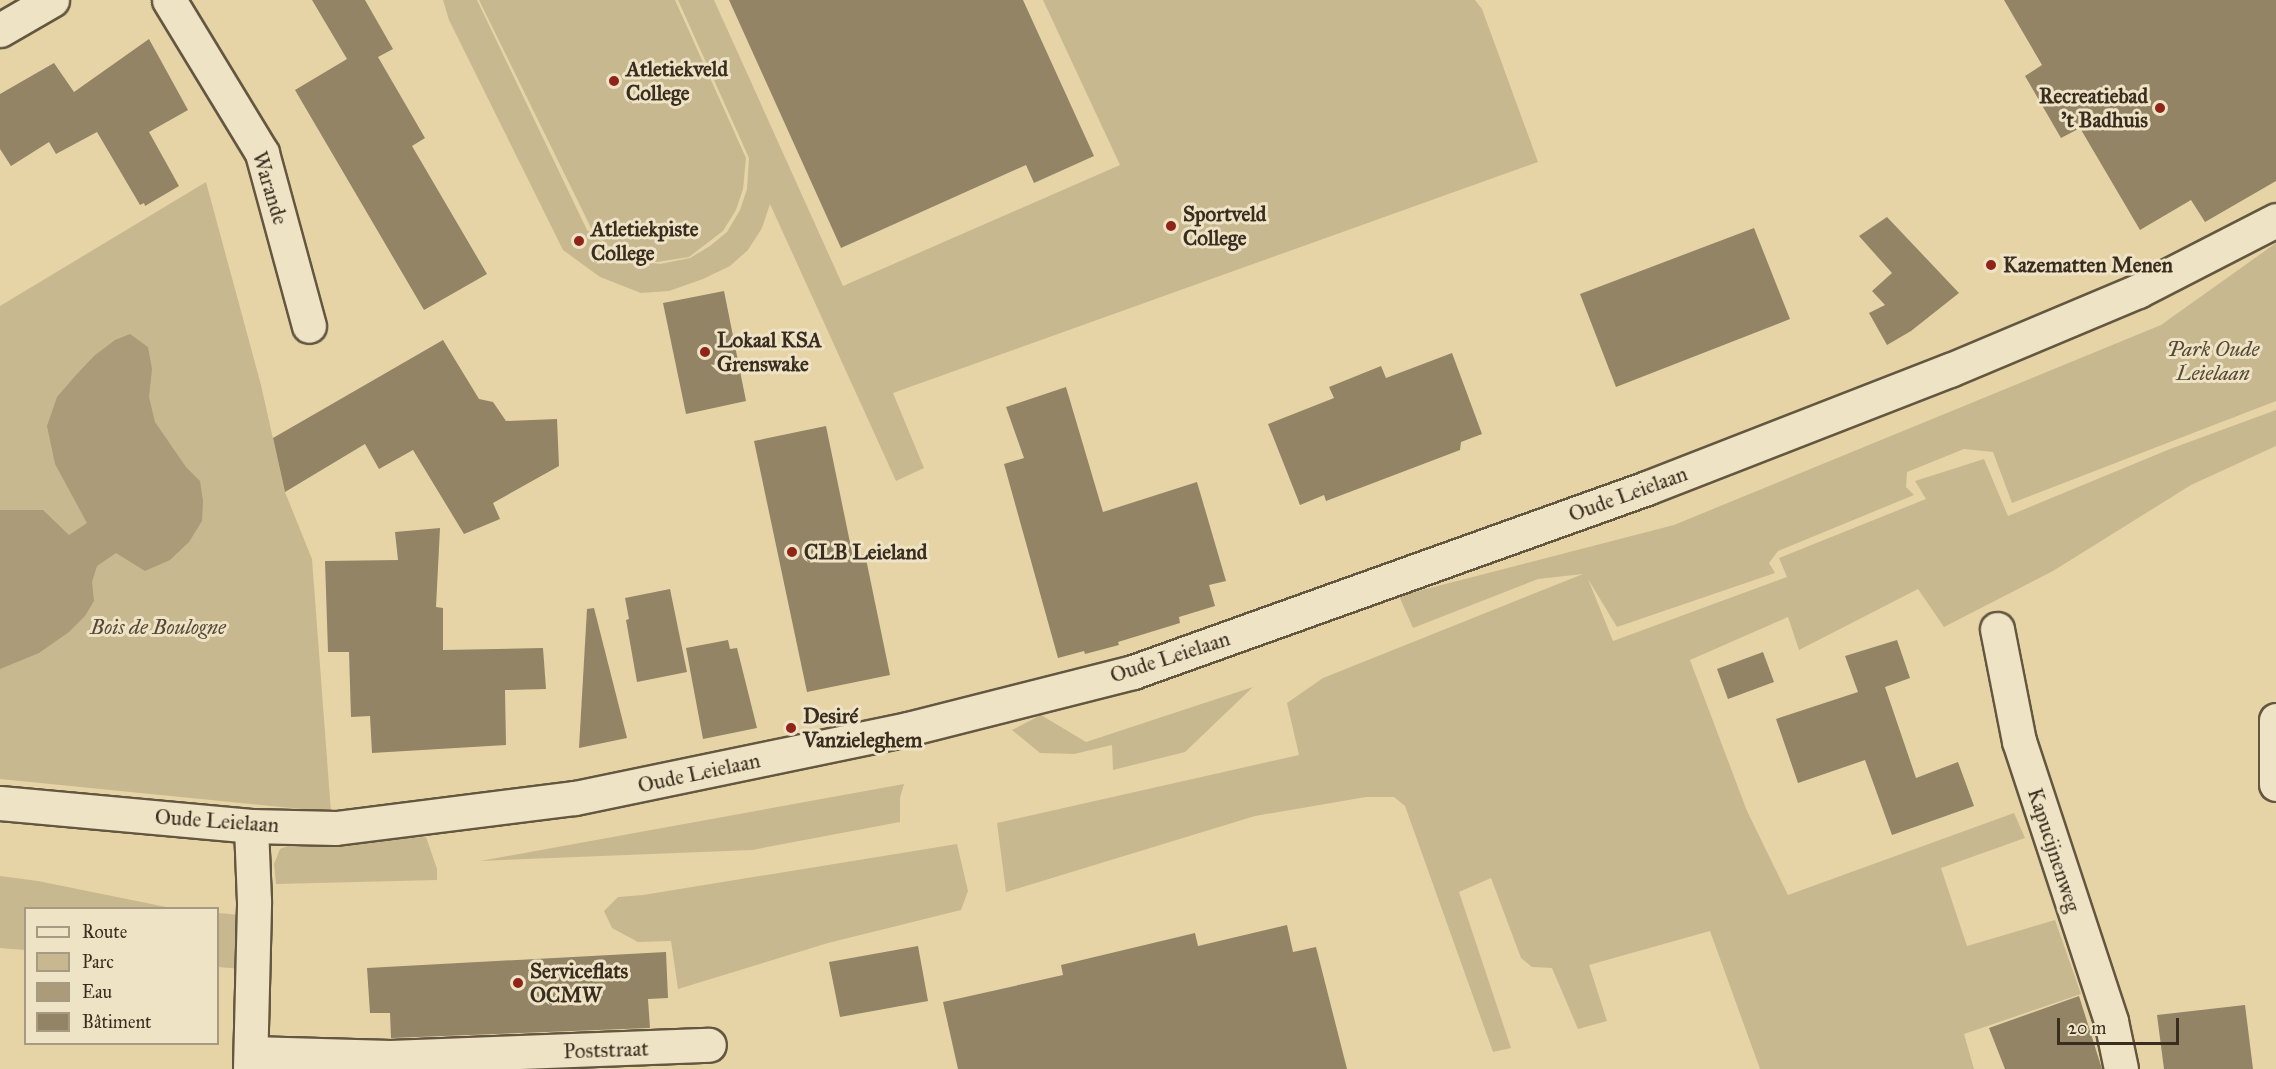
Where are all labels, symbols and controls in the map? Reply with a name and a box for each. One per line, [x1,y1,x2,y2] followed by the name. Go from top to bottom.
[626,56,728,106] place label: Atletiekveld College
[607,74,621,88] marker: Atletiekveld College
[2039,83,2148,133] place label: Recreatiebad 't Badhuis
[2153,101,2167,115] marker: Recreatiebad 't Badhuis
[247,148,293,228] street label: Warande
[1183,201,1266,251] place label: Sportveld College
[591,216,698,266] place label: Atletiekpiste College
[1164,219,1178,233] marker: Sportveld College
[572,234,586,248] marker: Atletiekpiste College
[2003,252,2173,278] place label: Kazematten Menen
[1984,258,1998,272] marker: Kazematten Menen
[717,327,822,377] place label: Lokaal KSA Grenswake
[2167,336,2259,386] park label: Park Oude Leielaan
[698,345,712,359] marker: Lokaal KSA Grenswake
[1565,461,1691,527] street label: Oude Leielaan
[804,539,927,565] place label: CLB Leieland
[785,545,799,559] marker: CLB Leieland
[90,614,226,640] park label: Bois de Boulogne
[1107,626,1233,688] street label: Oude Leielaan
[803,703,922,753] place label: Desiré Vanzieleghem
[784,721,798,735] marker: Desiré Vanzieleghem
[636,748,762,798] street label: Oude Leielaan
[2022,785,2086,915] street label: Kapucijnenweg
[154,804,280,838] street label: Oude Leielaan
[24,907,219,1045] legend
[82,921,127,943] text: Route
[82,951,114,973] text: Parc
[530,958,628,1008] place label: Serviceflats OCMW
[511,976,525,990] marker: Serviceflats OCMW
[82,981,112,1003] text: Eau
[2060,1006,2182,1044] scale bar
[82,1011,151,1033] text: Bâtiment
[2068,1017,2106,1039] text: 20 m
[563,1036,649,1064] street label: Poststraat

